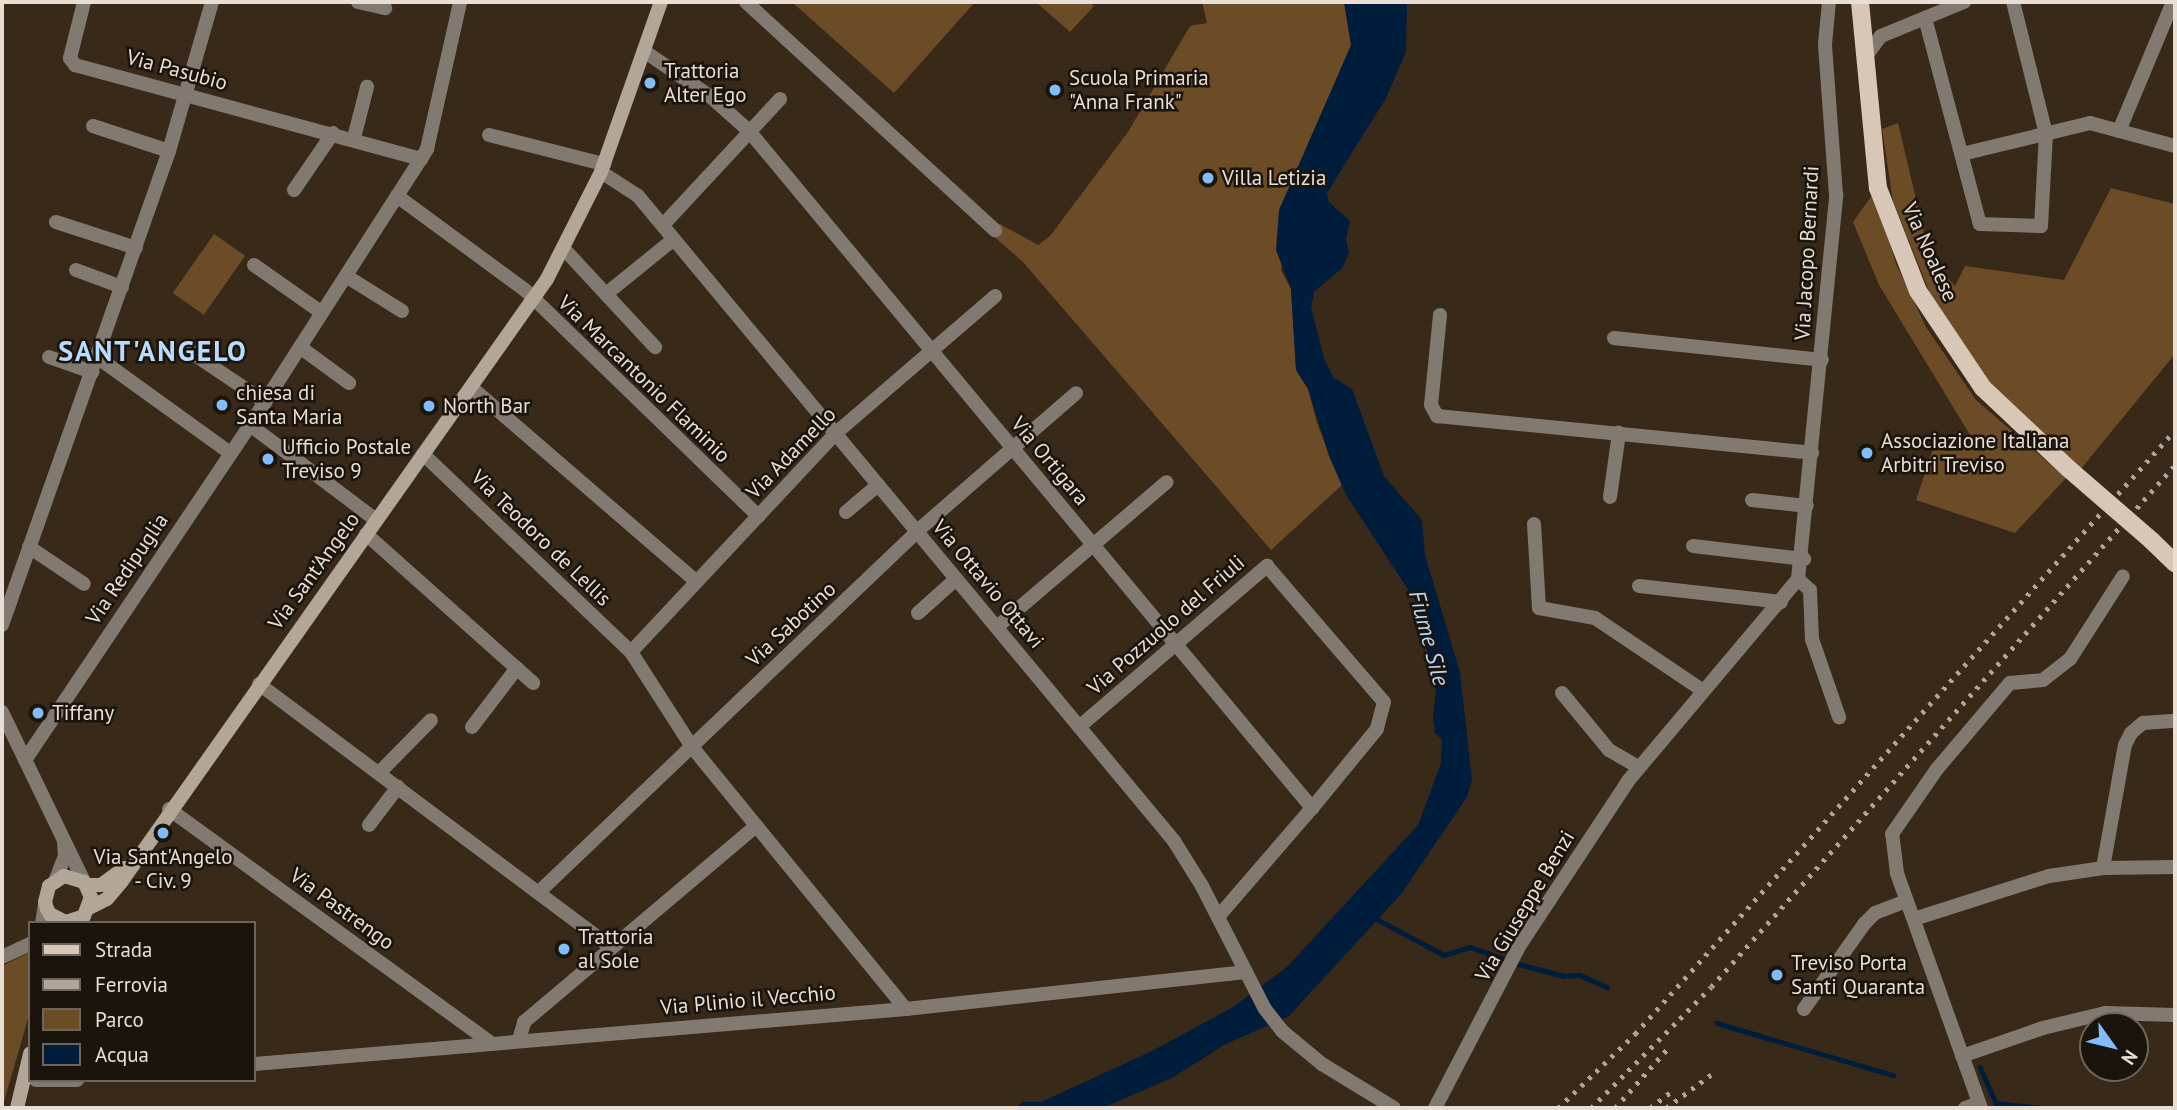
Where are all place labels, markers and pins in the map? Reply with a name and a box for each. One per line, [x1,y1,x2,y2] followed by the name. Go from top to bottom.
[664,58,747,108] place label: Trattoria Alter Ego
[1069,65,1209,115] place label: Scuola Primaria "Anna Frank"
[642,75,658,91] marker: Trattoria Alter Ego
[1047,82,1063,98] marker: Scuola Primaria "Anna Frank"
[1222,165,1326,191] place label: Villa Letizia
[1200,170,1216,186] marker: Villa Letizia
[236,380,342,430] place label: chiesa di Santa Maria
[443,393,530,419] place label: North Bar
[214,397,230,413] marker: chiesa di Santa Maria
[421,398,437,414] marker: North Bar
[1881,428,2069,478] place label: Associazione Italiana Arbitri Treviso
[282,434,411,484] place label: Ufficio Postale Treviso 9
[1859,445,1875,461] marker: Associazione Italiana Arbitri Treviso
[260,451,276,467] marker: Ufficio Postale Treviso 9
[52,700,114,726] place label: Tiffany
[30,705,46,721] marker: Tiffany
[155,825,171,841] marker: Via Sant'Angelo - Civ. 9
[94,844,232,894] place label: Via Sant'Angelo - Civ. 9
[578,924,653,974] place label: Trattoria al Sole
[556,941,572,957] marker: Trattoria al Sole
[1791,950,1925,1000] place label: Treviso Porta Santi Quaranta
[1769,967,1785,983] marker: Treviso Porta Santi Quaranta

